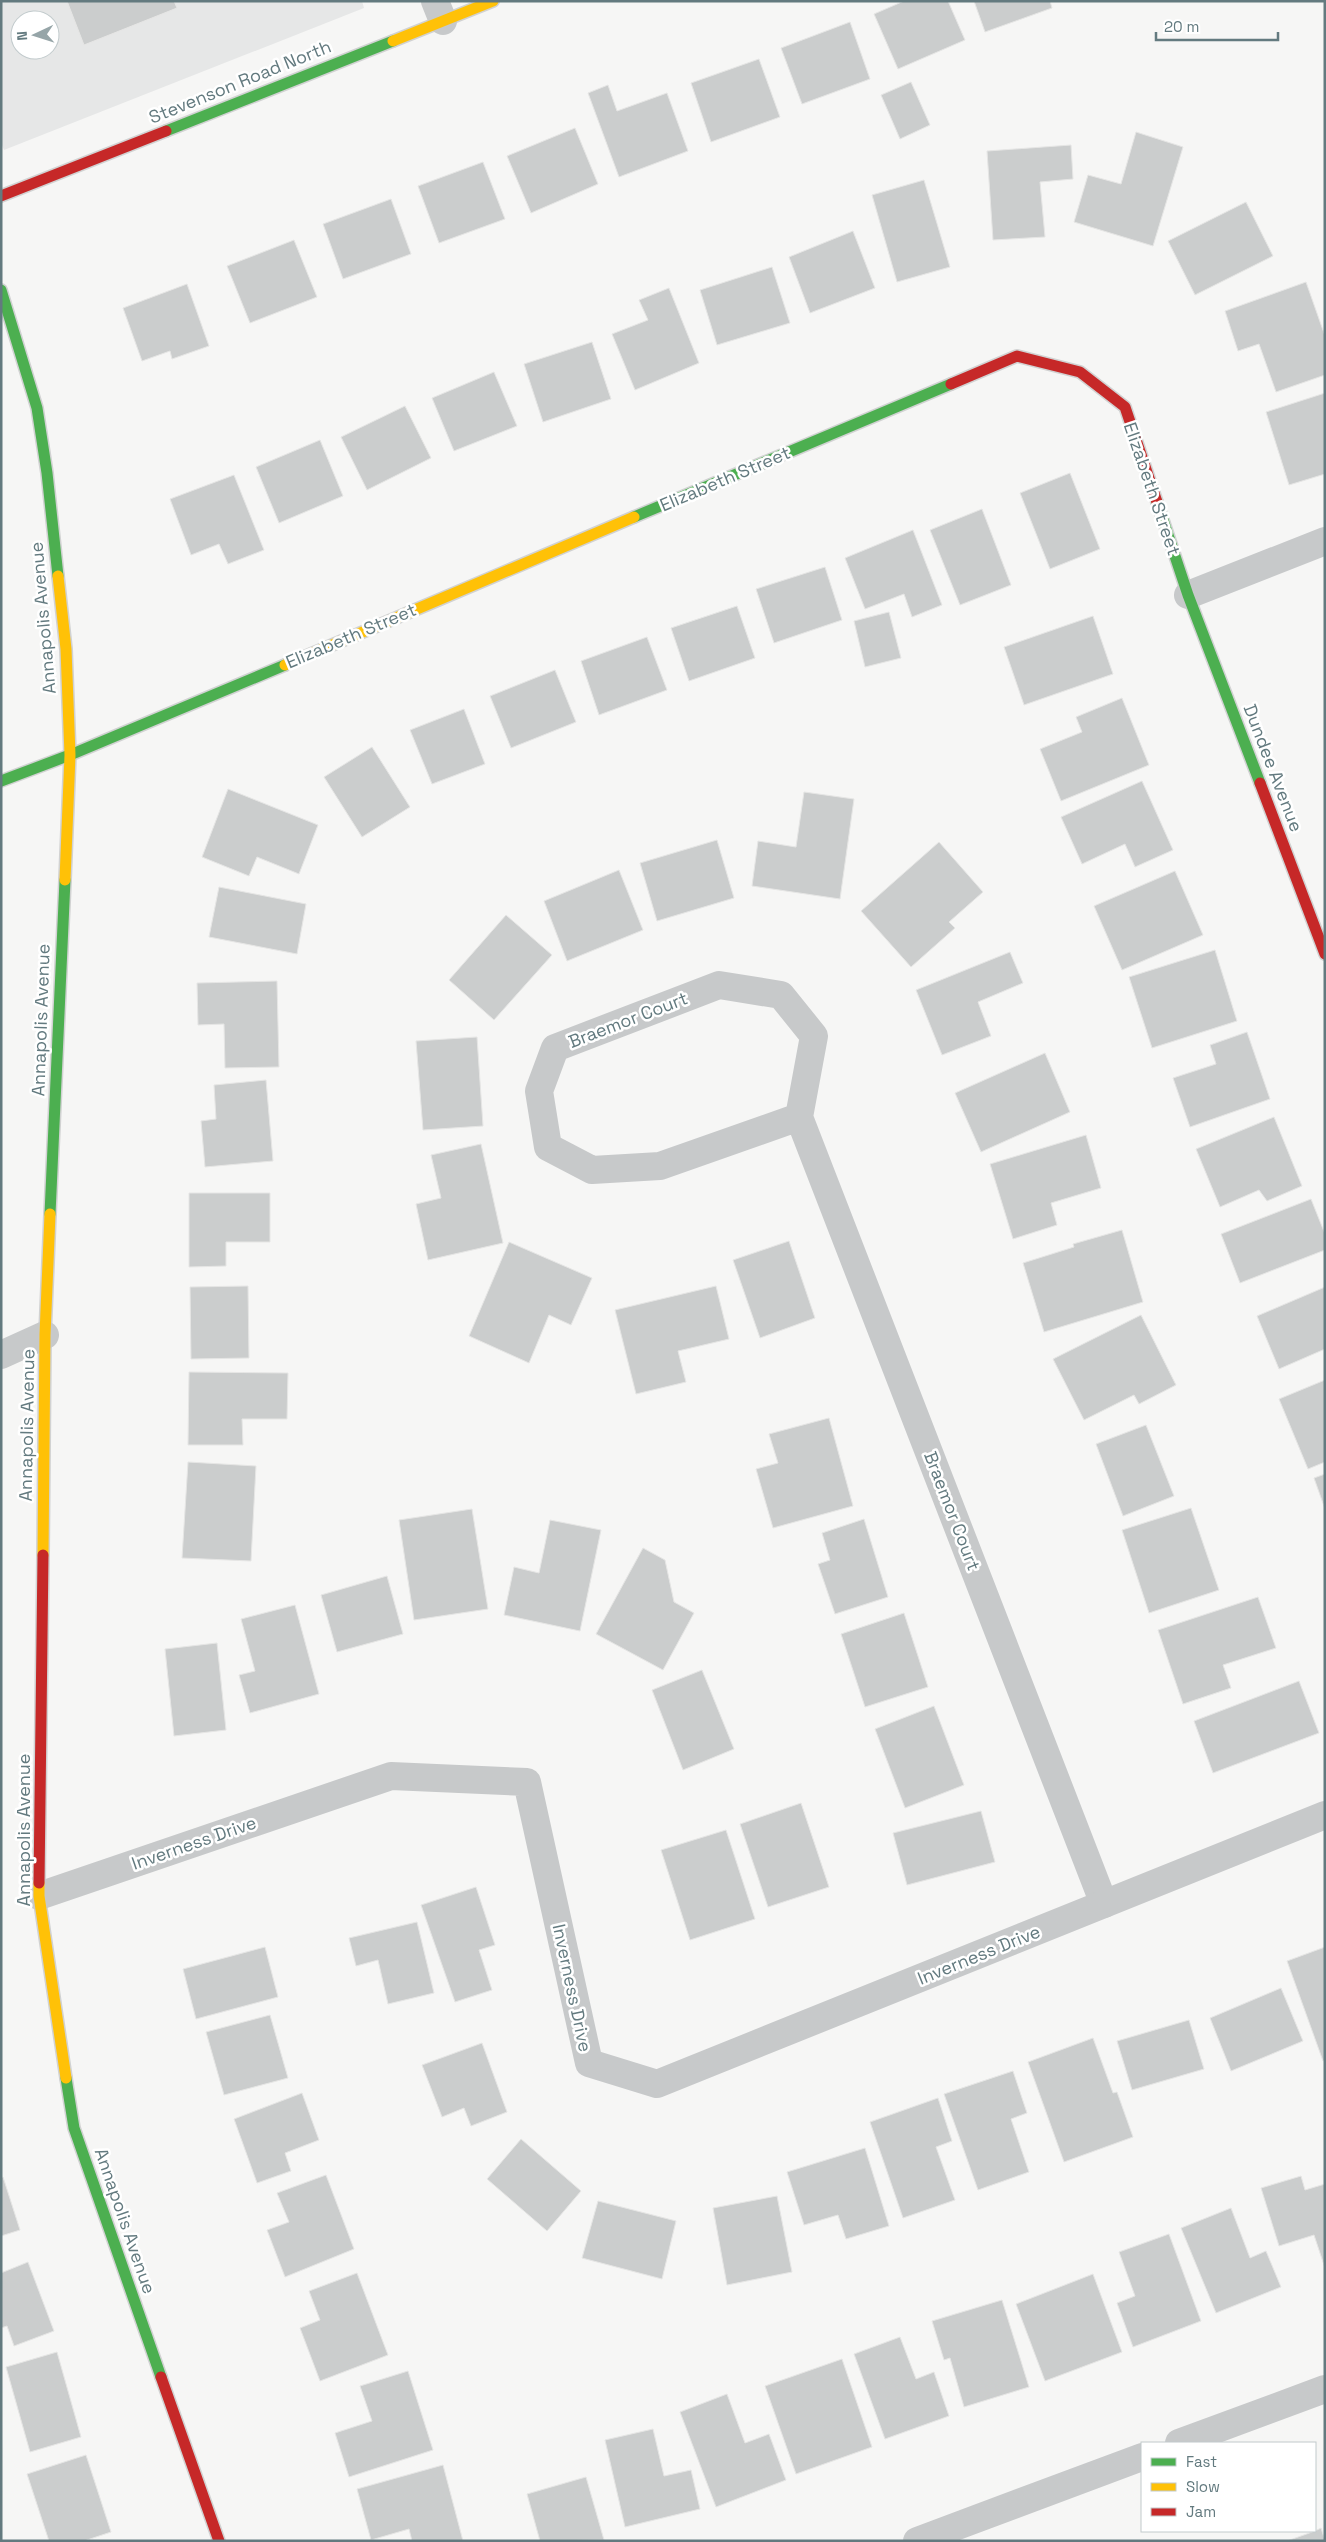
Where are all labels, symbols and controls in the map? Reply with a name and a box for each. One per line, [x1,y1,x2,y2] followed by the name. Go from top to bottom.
[10,10,60,60] north arrow
[1156,10,1278,42] scale bar
[1164,17,1199,36] text: 20 m
[13,31,31,41] text: N
[145,34,334,129] street label: Stevenson Road North
[1119,419,1186,559] street label: Elizabeth Street
[656,441,793,516] street label: Elizabeth Street
[24,541,61,695] street label: Annapolis Avenue
[282,598,419,673] street label: Elizabeth Street
[1239,701,1308,835] street label: Dundee Avenue
[26,943,55,1097] street label: Annapolis Avenue
[565,986,691,1053] street label: Braemor Court
[14,1348,39,1502] street label: Annapolis Avenue
[919,1448,986,1574] street label: Braemor Court
[12,1754,35,1906] street label: Annapolis Avenue
[128,1810,259,1875] street label: Inverness Drive
[914,1919,1044,1990] street label: Inverness Drive
[548,1922,597,2054] street label: Inverness Drive
[90,2145,161,2297] street label: Annapolis Avenue
[1141,2442,1316,2532] legend
[1186,2452,1217,2471] text: Fast
[1186,2477,1220,2496] text: Slow
[1186,2502,1216,2521] text: Jam

